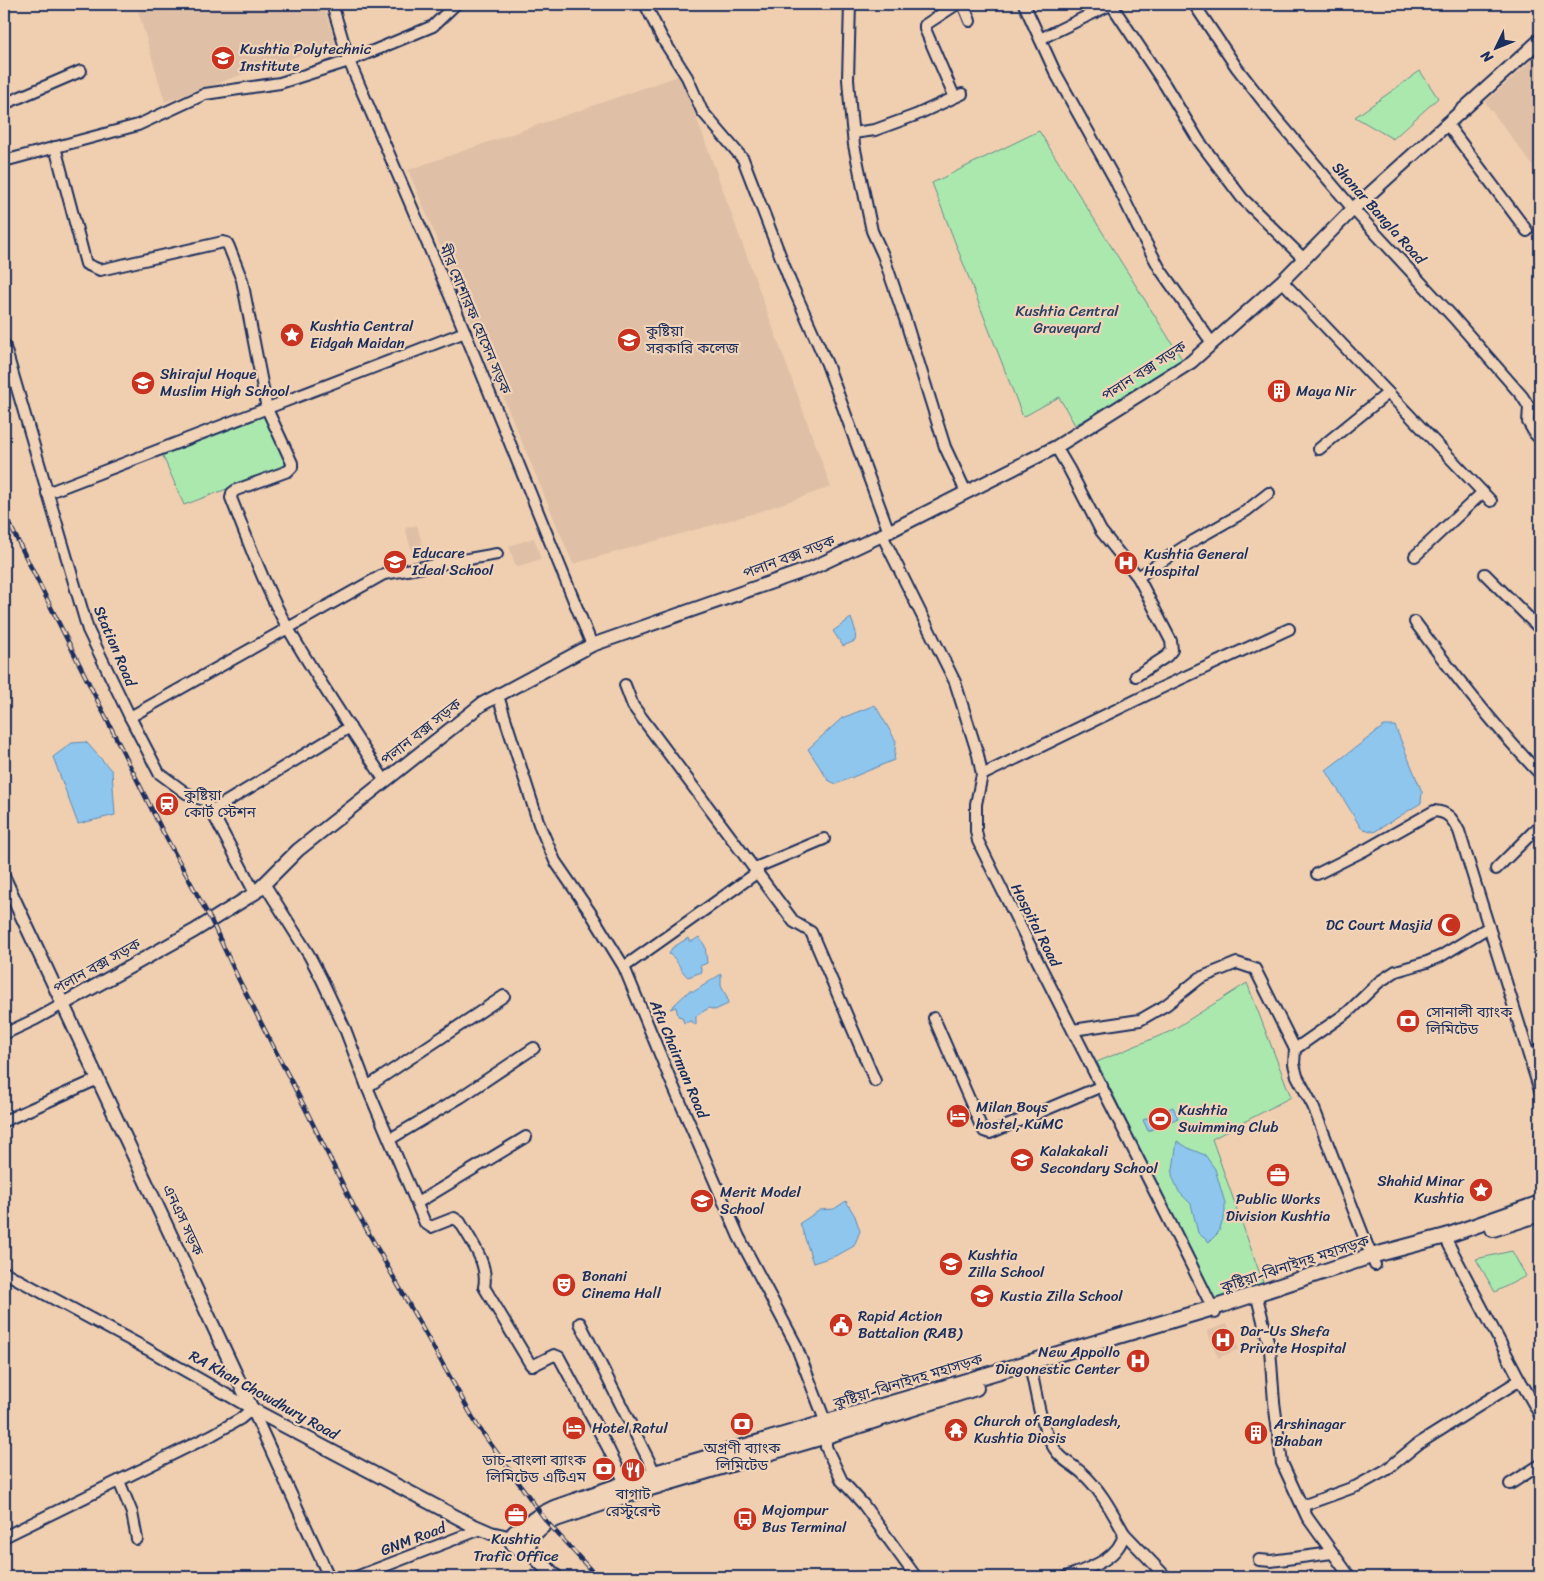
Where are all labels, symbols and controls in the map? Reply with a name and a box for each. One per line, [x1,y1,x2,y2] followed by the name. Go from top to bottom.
[1472,22,1522,72] north arrow
[239,36,372,79] place label: Kushtia Polytechnic Institute
[1474,44,1500,69] text: N
[210,45,236,71] school or university icon: Kushtia Polytechnic Institute
[1325,156,1433,271] street label: Shonar Bangla Road
[431,239,519,399] street label: মীর মোশারফ হোসেন সড়ক
[1015,298,1119,341] park label: Kushtia Central Graveyard
[310,313,414,356] place label: Kushtia Central Eidgah Maidan
[645,318,740,361] place label: কুষ্টিয়া সরকারি কলেজ
[279,322,305,348] place icon: Kushtia Central Eidgah Maidan
[616,327,642,353] school or university icon: কুষ্টিয়া সরকারি কলেজ
[1096,333,1192,408] street label: পলান বক্স সড়ক
[160,361,290,404] place label: Shirajul Hoque Muslim High School
[130,370,156,396] school or university icon: Shirajul Hoque Muslim High School
[1266,378,1292,404] building icon: Maya Nir
[1296,378,1357,404] place label: Maya Nir
[739,527,840,587] street label: পলান বক্স সড়ক
[411,540,494,583] place label: Educare Ideal School
[1144,541,1249,584] place label: Kushtia General Hospital
[382,549,408,575] school or university icon: Educare Ideal School
[1113,550,1139,576] hospital icon: Kushtia General Hospital
[86,601,144,692] street label: Station Road
[375,691,468,772] street label: পলান বক্স সড়ক
[183,782,257,825] place label: কুষ্টিয়া কোর্ট স্টেশন
[154,791,180,817] station icon: কুষ্টিয়া কোর্ট স্টেশন
[1004,879,1069,972] street label: Hospital Road
[1326,912,1433,938] place label: DC Court Masjid
[1436,912,1462,938] mosque icon: DC Court Masjid
[48,931,146,1001] street label: পলান বক্স সড়ক
[642,995,716,1123] street label: Afu Chairman Road
[1425,999,1513,1042] place label: সোনালী ব্যাংক লিমিটেড
[1395,1008,1421,1034] bank icon: সোনালী ব্যাংক লিমিটেড
[975,1094,1063,1137] place label: Milan Boys hostel, KuMC
[1178,1097,1279,1140] place label: Kushtia Swimming Club
[945,1103,971,1129] hotel icon: Milan Boys hostel, KuMC
[1147,1106,1173,1132] sports icon: Kushtia Swimming Club
[1040,1138,1159,1181] place label: Kalakakali Secondary School
[1009,1147,1035,1173] school or university icon: Kalakakali Secondary School
[1265,1162,1291,1188] office icon: Public Works Division Kushtia
[1377,1168,1465,1211] place label: Shahid Minar Kushtia
[1468,1177,1494,1203] place icon: Shahid Minar Kushtia
[720,1179,802,1222] place label: Merit Model School
[155,1180,211,1261] street label: এনএস সড়ক
[1226,1186,1331,1229] place label: Public Works Division Kushtia
[689,1188,715,1214] school or university icon: Merit Model School
[1216,1227,1374,1301] street label: কুষ্টিয়া-ঝিনাইদহ মহাসড়ক
[968,1242,1045,1285] place label: Kushtia Zilla School
[938,1251,964,1277] school or university icon: Kushtia Zilla School
[582,1263,662,1306] place label: Bonani Cinema Hall
[551,1272,577,1298] theatre icon: Bonani Cinema Hall
[969,1283,995,1309] school or university icon: Kustia Zilla School
[1000,1283,1123,1309] place label: Kustia Zilla School
[858,1303,963,1346] place label: Rapid Action Battalion (RAB)
[828,1312,854,1338] public building icon: Rapid Action Battalion (RAB)
[1240,1318,1347,1361] place label: Dar-Us Shefa Private Hospital
[1210,1327,1236,1353] hospital icon: Dar-Us Shefa Private Hospital
[995,1339,1121,1382] place label: New Appollo Diagonestic Center
[184,1343,345,1448] street label: RA Khan Chowdhury Road
[829,1346,987,1416] street label: কুষ্টিয়া-ঝিনাইদহ মহাসড়ক
[1125,1348,1151,1374] hospital icon: New Appollo Diagonestic Center
[974,1408,1122,1451] place label: Church of Bangladesh, Kushtia Diosis
[729,1411,755,1437] bank icon: অগ্রণী ব্যাংক লিমিটেড
[1273,1411,1347,1454] place label: Arshinagar Bhaban
[561,1415,587,1441] hotel icon: Hotel Ratul
[592,1415,668,1441] place label: Hotel Ratul
[943,1417,969,1443] temple icon: Church of Bangladesh, Kushtia Diosis
[1243,1420,1269,1446] building icon: Arshinagar Bhaban
[703,1435,781,1478] place label: অগ্রণী ব্যাংক লিমিটেড
[481,1447,587,1490] place label: ডাচ-বাংলা ব্যাংক লিমিটেড এটিএম
[591,1456,617,1482] bank icon: ডাচ-বাংলা ব্যাংক লিমিটেড এটিএম
[620,1457,646,1483] restaurant icon: বাগাট রেস্টুরেন্ট
[606,1481,661,1524] place label: বাগাট রেস্টুরেন্ট
[762,1497,847,1540] place label: Mojompur Bus Terminal
[503,1502,529,1528] office icon: Kushtia Trafic Office
[732,1506,758,1532] bus stop icon: Mojompur Bus Terminal
[377,1514,450,1563] street label: GNM Road
[473,1526,559,1569] place label: Kushtia Trafic Office

